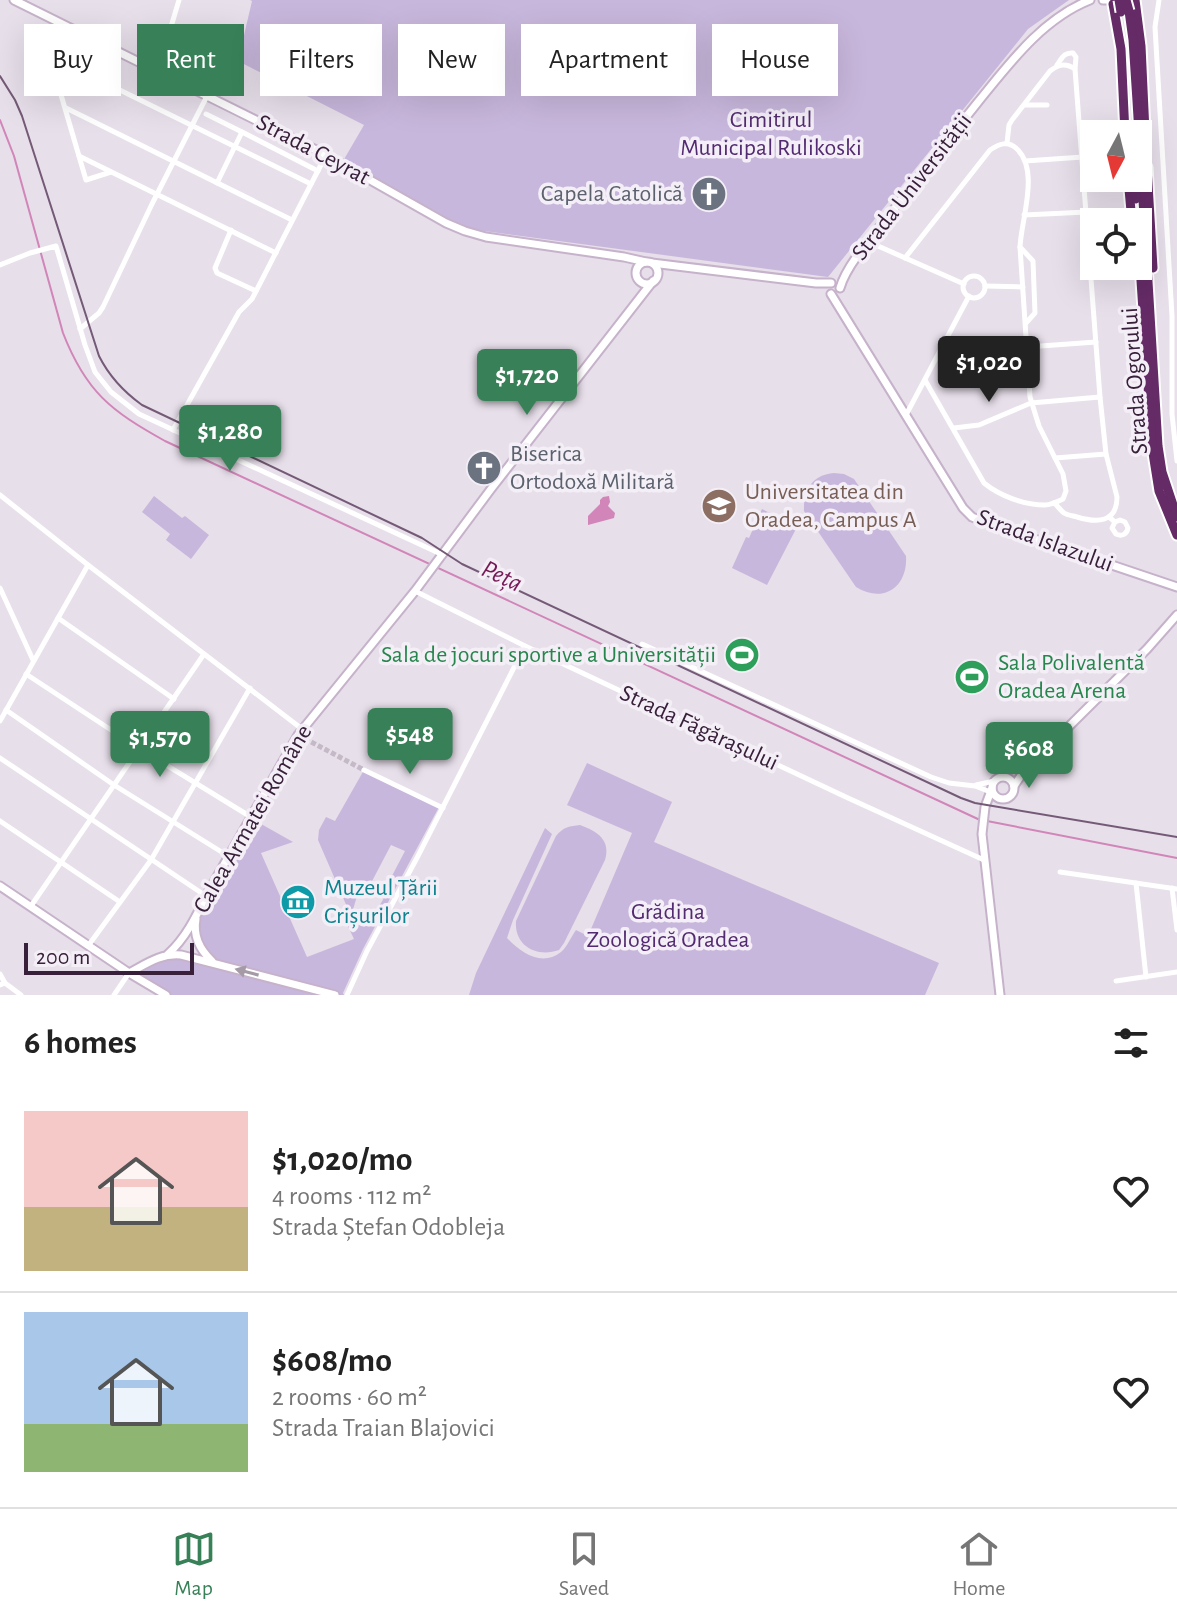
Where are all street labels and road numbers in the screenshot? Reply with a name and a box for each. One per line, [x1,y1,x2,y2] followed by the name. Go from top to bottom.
[847,109,977,266] street label: Strada Universității
[252,110,374,190] street label: Strada Ceyrat
[1118,307,1152,455] street label: Strada Ogorului
[974,505,1116,577] street label: Strada Islazului
[616,681,782,776] street label: Strada Făgărașului
[189,721,317,917] street label: Calea Armatei Române

